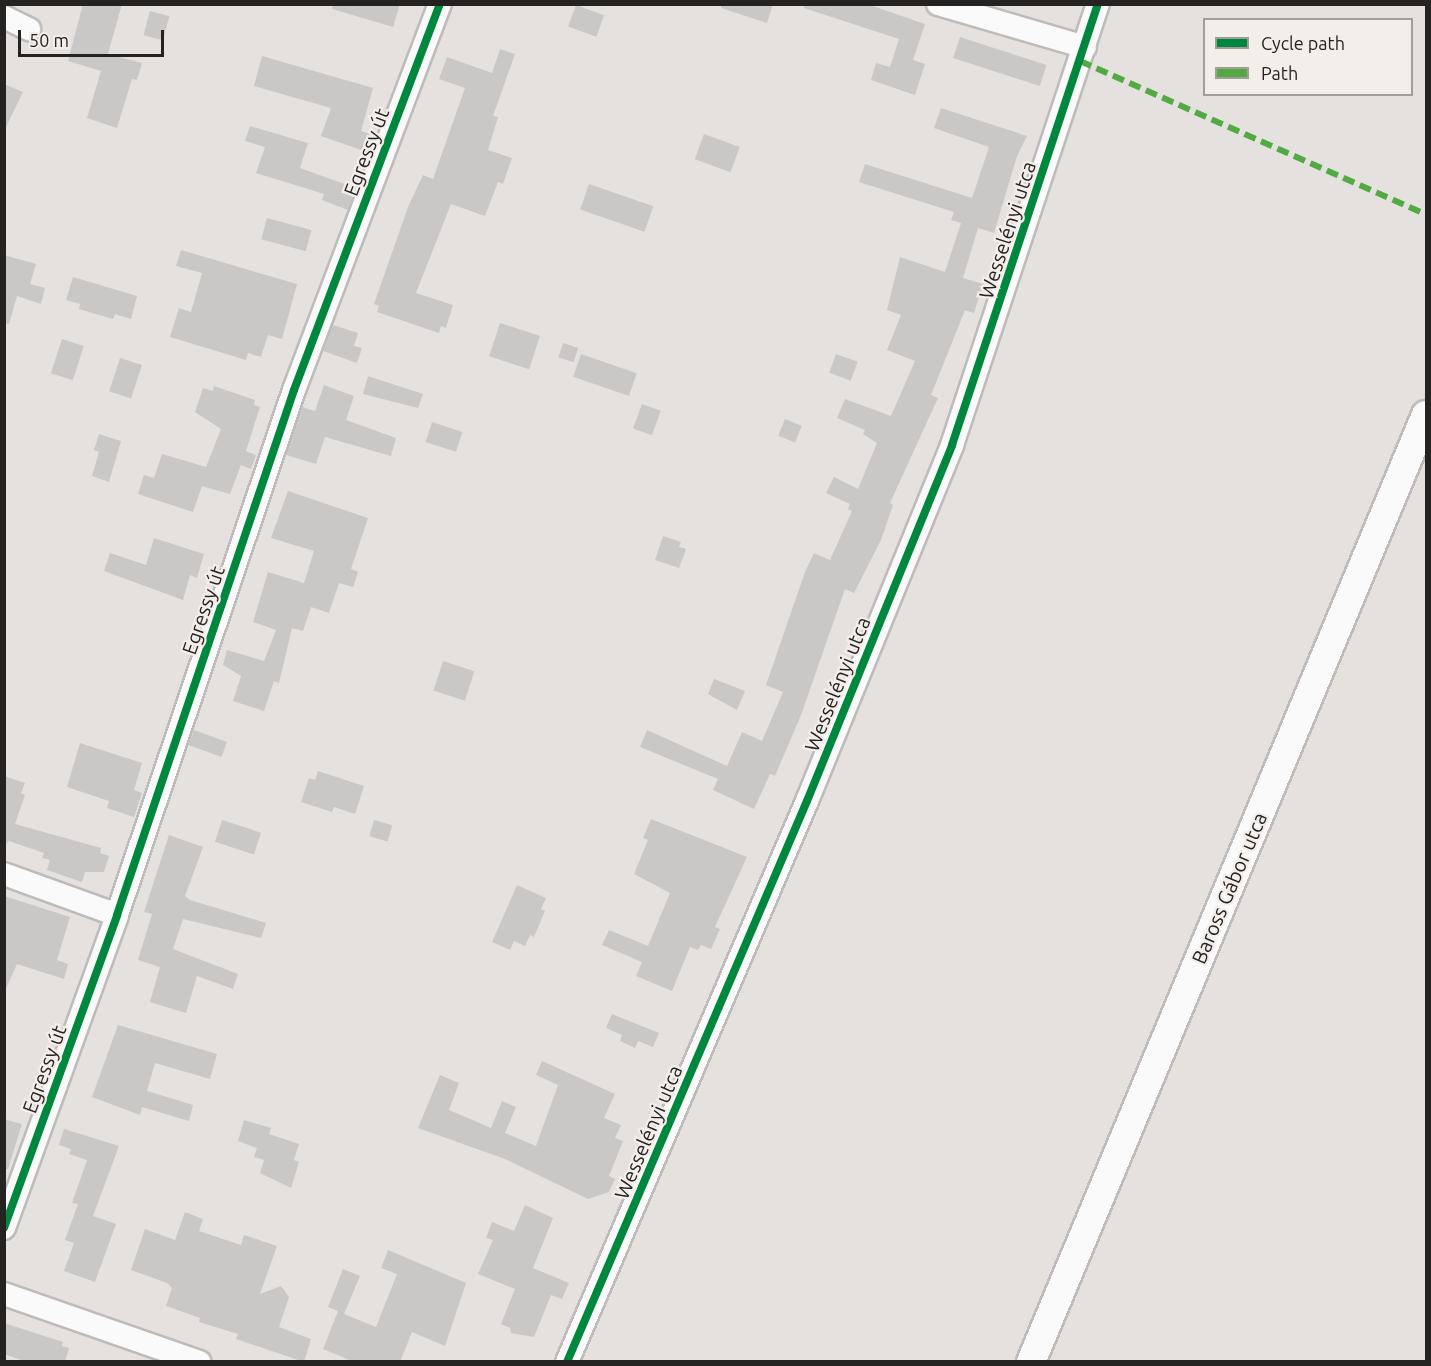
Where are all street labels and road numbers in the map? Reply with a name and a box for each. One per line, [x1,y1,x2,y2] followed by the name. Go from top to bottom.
[338,105,394,199] street label: Egressy út
[973,158,1041,302] street label: Wesselényi utca
[177,563,229,657] street label: Egressy út
[799,613,875,755] street label: Wesselényi utca
[1186,809,1272,967] street label: Baross Gábor utca
[17,1022,71,1116] street label: Egressy út
[609,1061,687,1203] street label: Wesselényi utca

